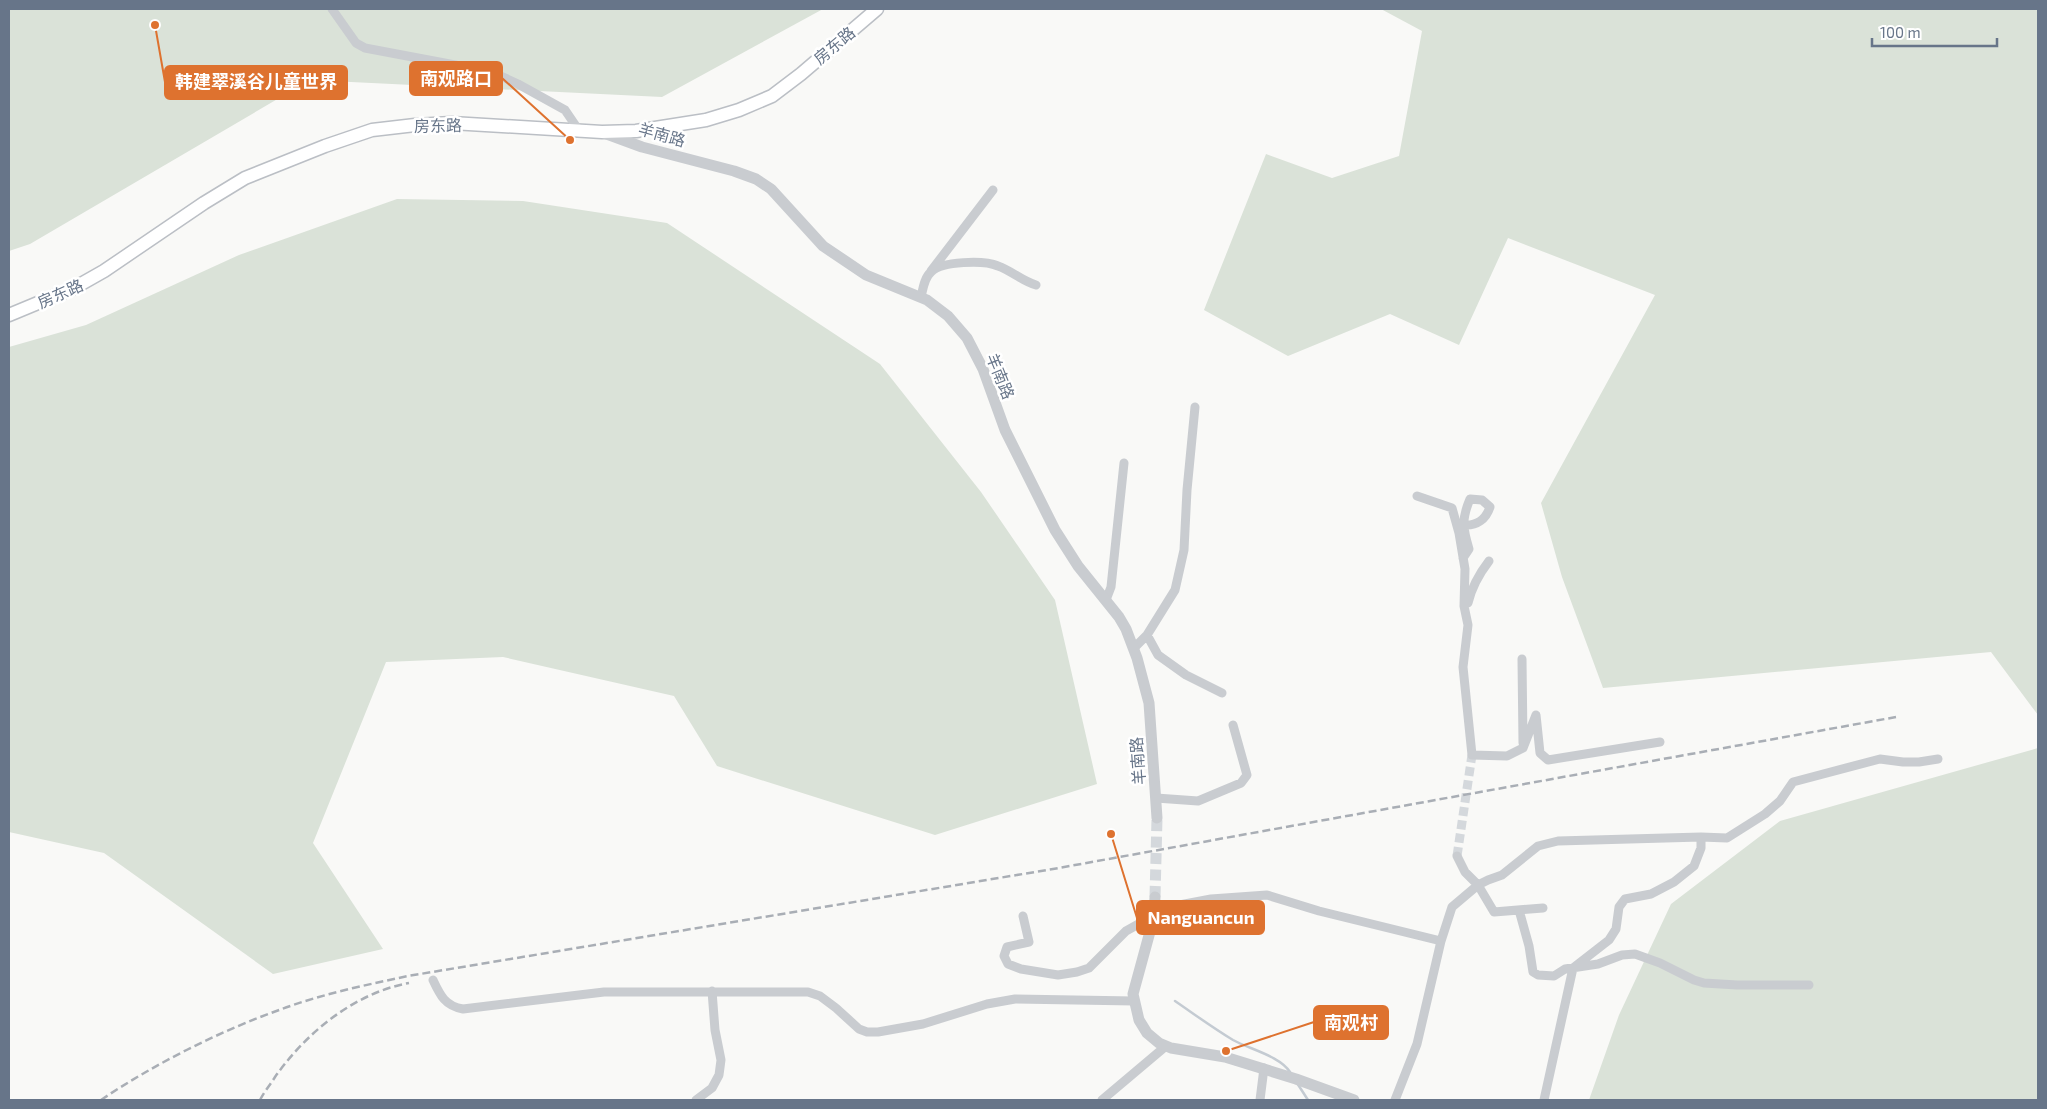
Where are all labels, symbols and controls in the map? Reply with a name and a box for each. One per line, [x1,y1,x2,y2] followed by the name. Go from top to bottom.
[1872,15,1997,47] scale bar
[810,22,858,68] street label: 房东路
[1880,23,1921,41] text: 100 m
[410,62,502,95] callout: 南观路口
[165,66,347,99] callout: 韩建翠溪谷儿童世界
[420,67,492,89] text: 南观路口
[175,70,337,92] text: 韩建翠溪谷儿童世界
[414,115,462,135] street label: 房东路
[636,118,688,150] street label: 羊南路
[34,275,86,311] street label: 房东路
[983,350,1019,402] street label: 羊南路
[1126,736,1148,786] street label: 羊南路
[1137,901,1264,934] callout: Nanguancun
[1148,906,1254,928] text: Nanguancun
[1314,1006,1388,1039] callout: 南观村
[1324,1011,1378,1033] text: 南观村

